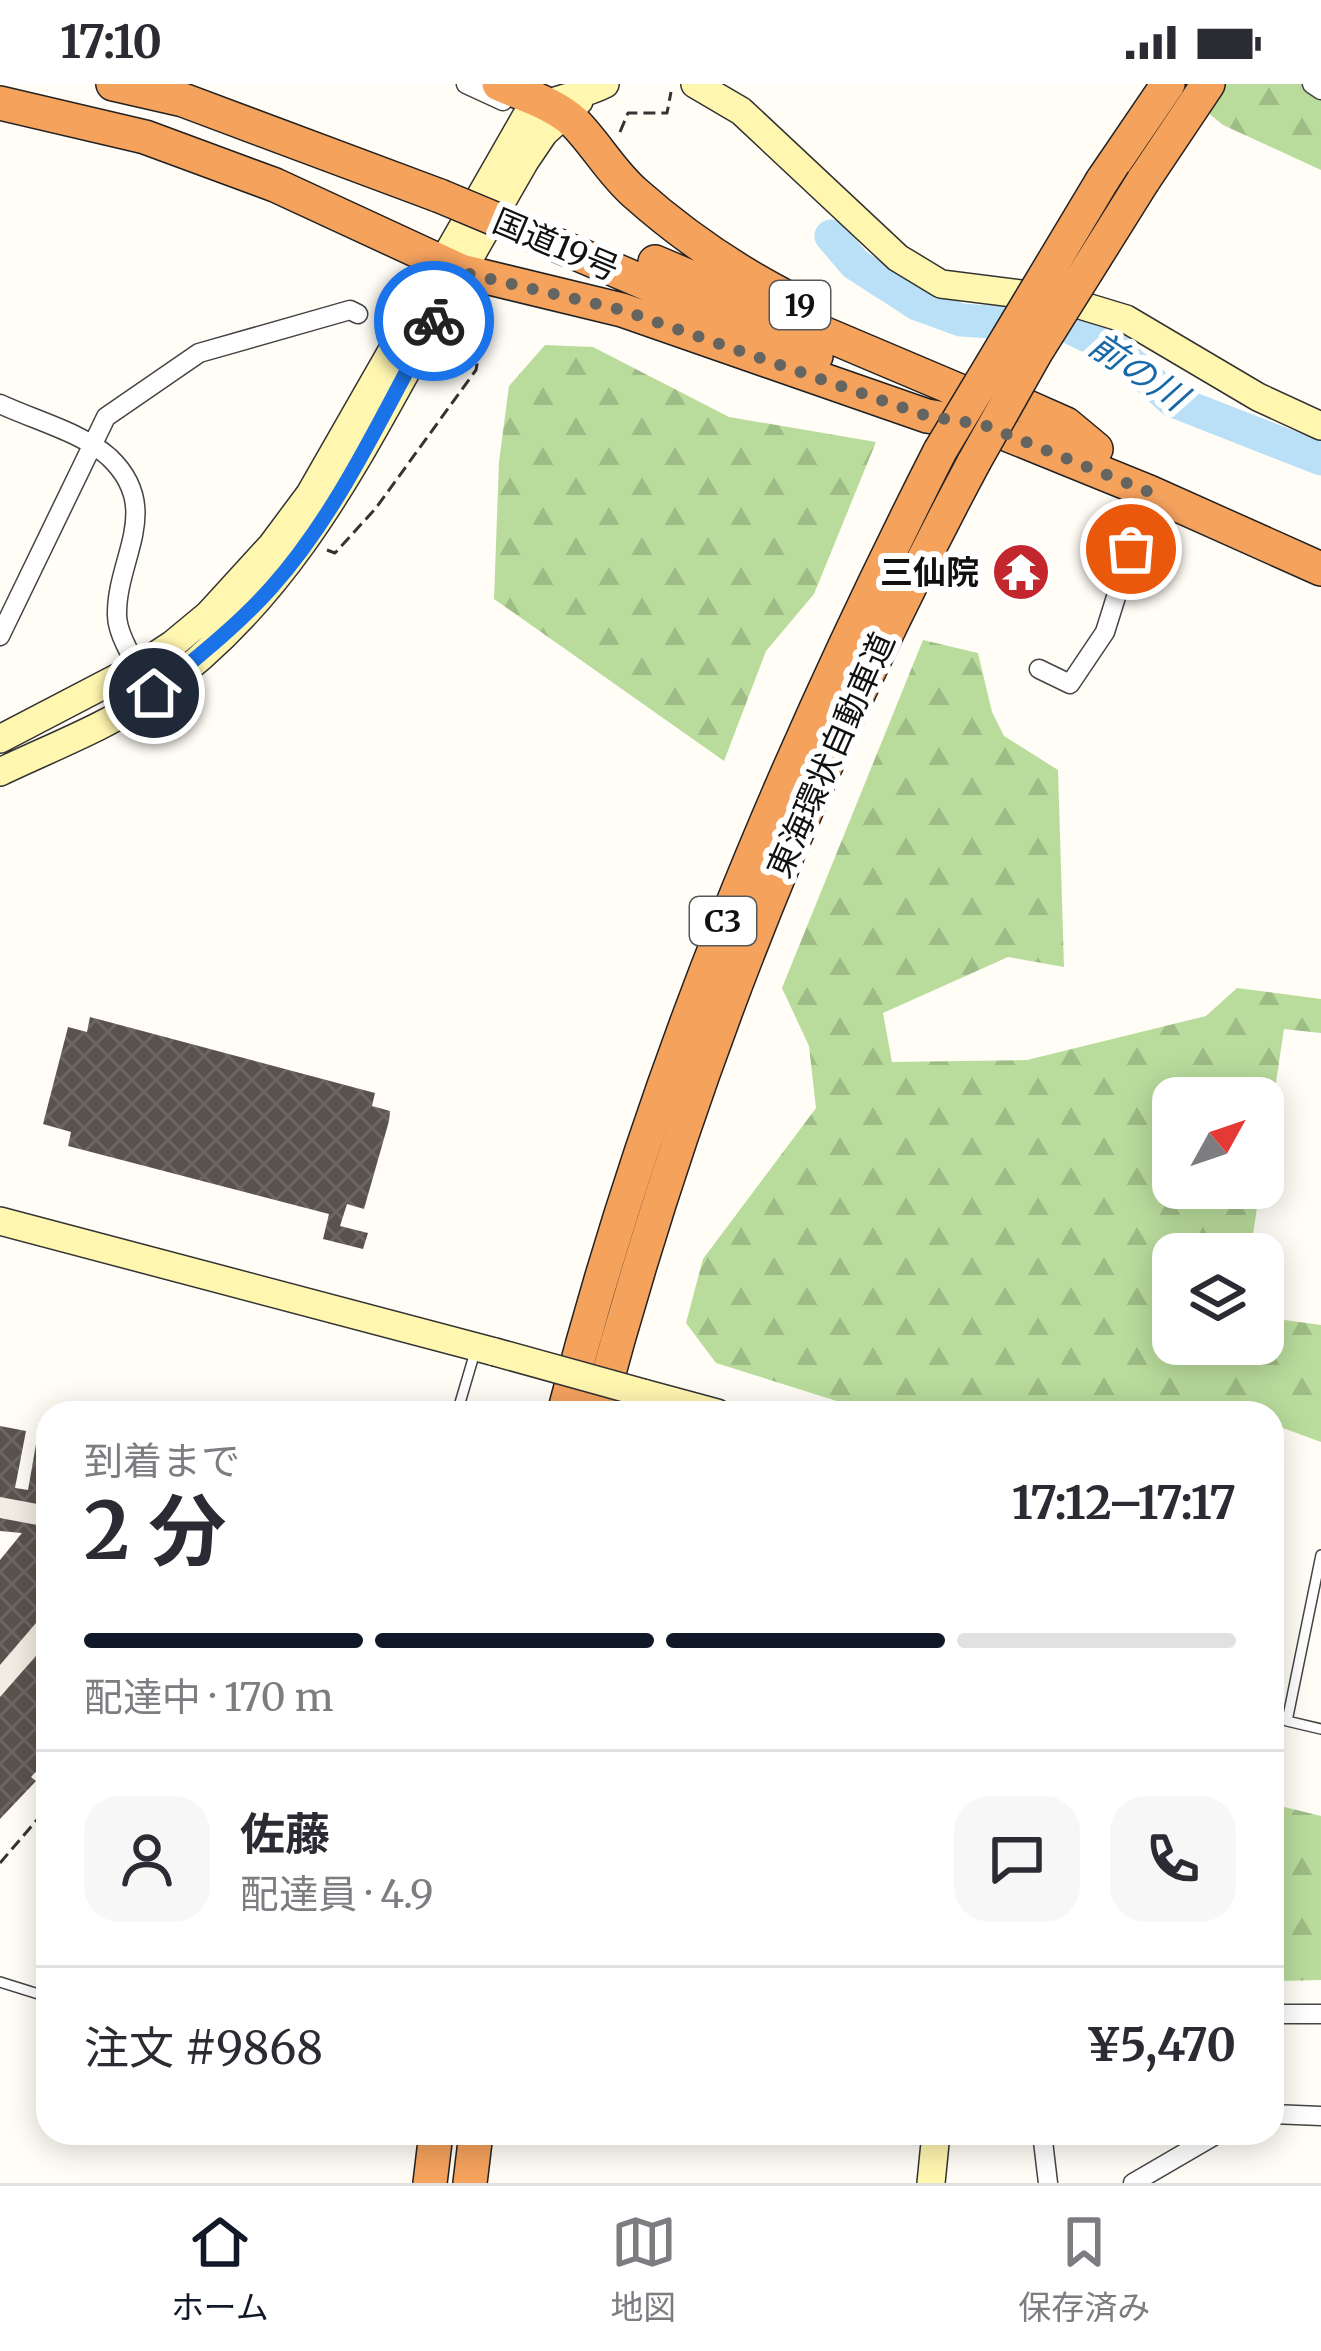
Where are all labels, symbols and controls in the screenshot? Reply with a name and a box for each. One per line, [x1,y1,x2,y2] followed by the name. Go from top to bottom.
[60,14,162,70] text: 17:10
[487,200,625,290] street label: 国道19号
[374,261,494,381] courier
[770,281,830,329] road number: 19
[401,288,467,354] icon: bike
[1081,322,1199,422] water label: 前の川
[1080,498,1182,600] pin
[1098,516,1164,582] icon: bag
[990,541,1052,603] temple icon: 三仙院
[880,552,979,593] place label: 三仙院
[759,626,903,884] street label: 東海環状自動車道
[103,642,205,744] pin
[121,660,187,726] icon: home
[690,897,756,945] road number: C3
[1152,1077,1284,1209] north arrow
[1152,1077,1284,1365] map controls
[1152,1233,1284,1365] button: layers
[84,1437,240,1486] text: 到着まで
[1012,1475,1236,1531] text: 17:12–17:17
[84,1482,226,1580] text: 2 分
[84,1673,334,1722] text: 配達中 · 170 m
[84,1796,210,1922] button: person
[954,1796,1080,1922] button: chat
[1110,1796,1236,1922] button: phone
[240,1806,330,1862] text: 佐藤
[240,1870,434,1919] text: 配達員 · 4.9
[1086,2017,1236,2073] text: ¥5,470
[84,2020,323,2076] text: 注文 #9868
[171,2209,269,2329] tab: ホーム
[611,2209,677,2329] tab: 地図
[1018,2209,1150,2329] tab: 保存済み

